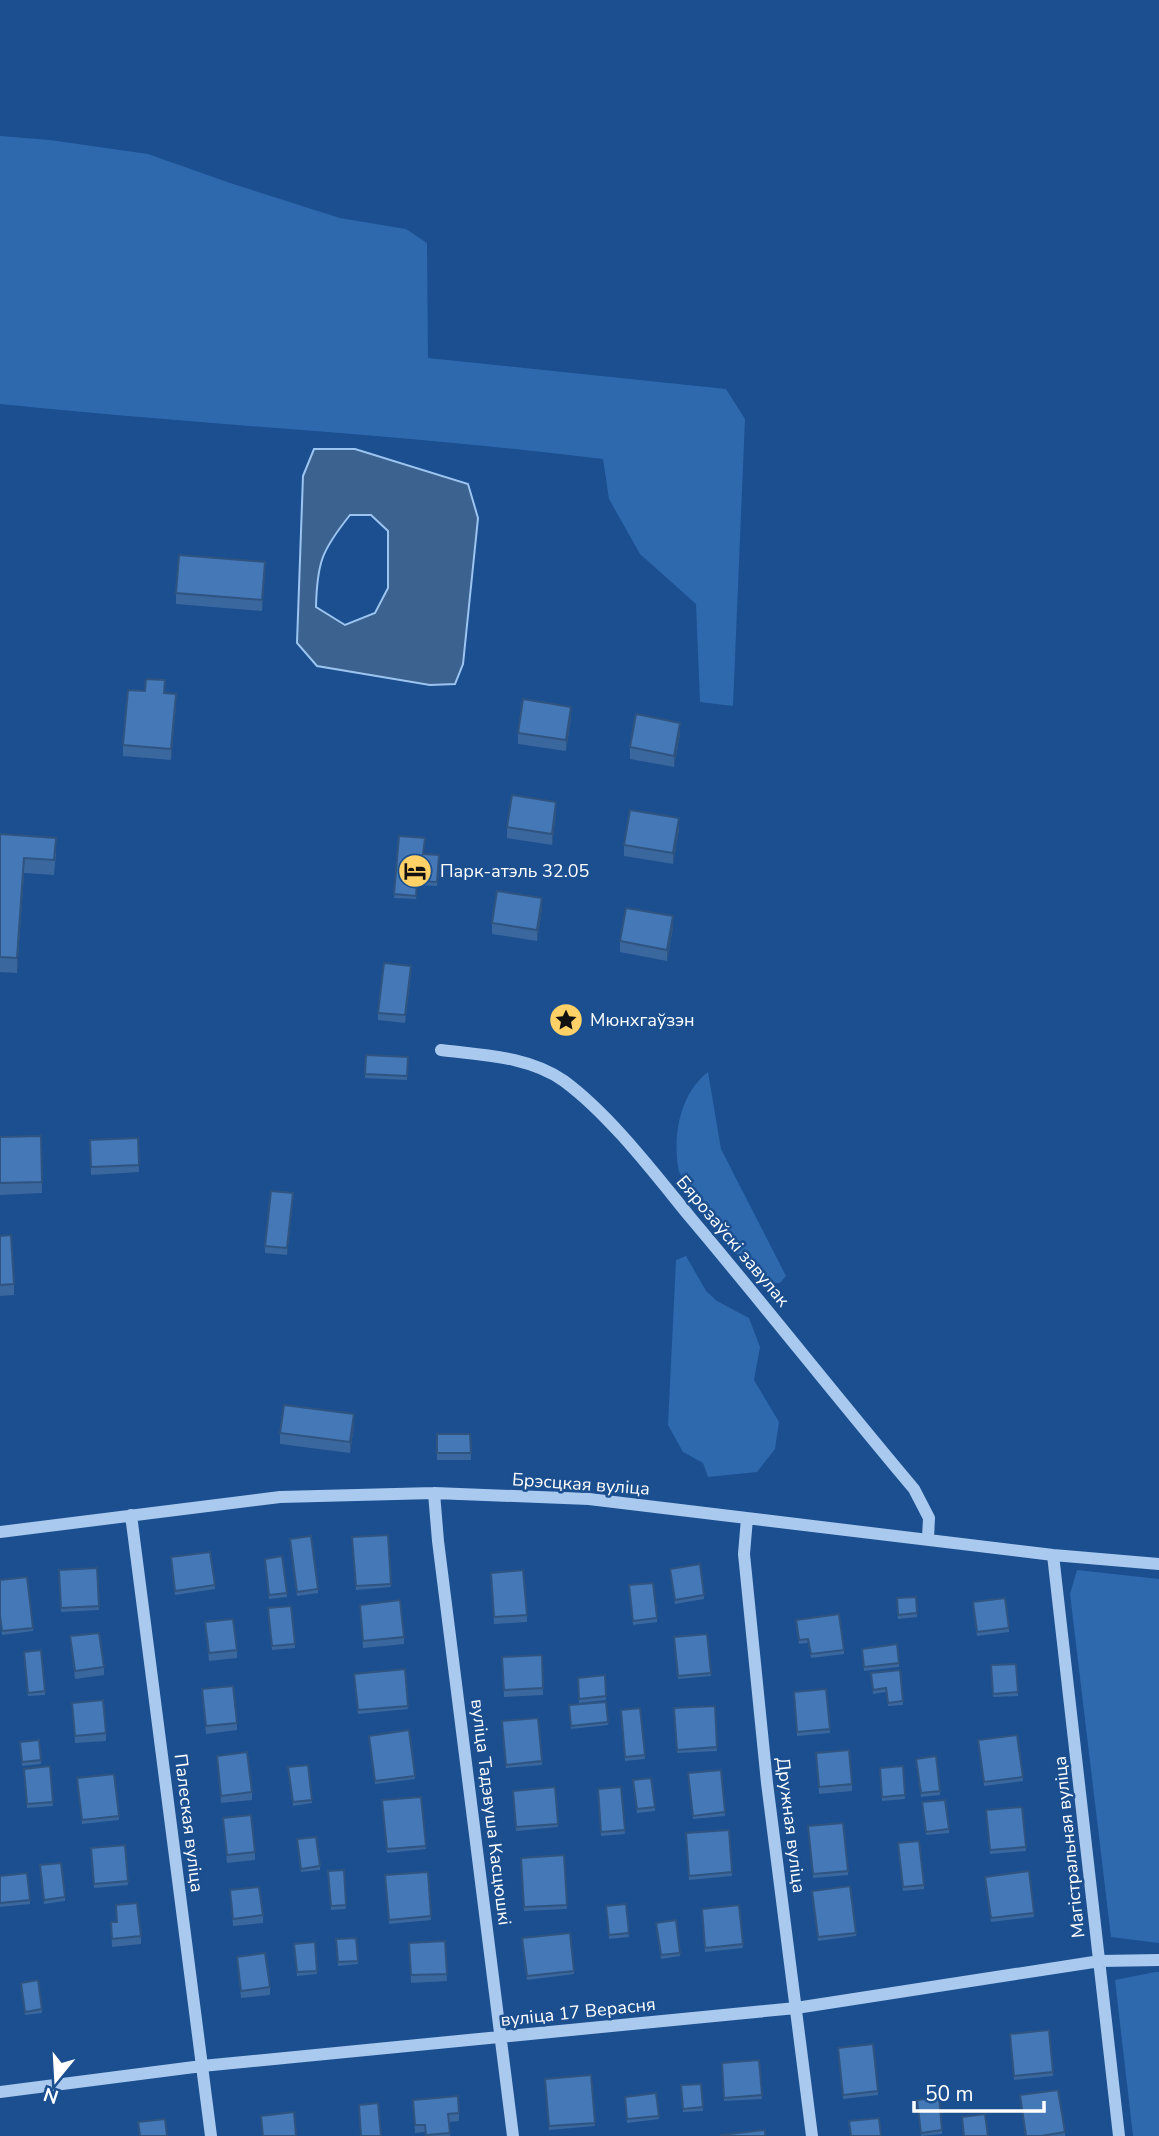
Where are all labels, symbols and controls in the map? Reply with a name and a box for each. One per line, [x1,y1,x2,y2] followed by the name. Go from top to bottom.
[396,852,434,890] hotel icon: Парк-атэль 32.05
[440,859,589,883] place label: Парк-атэль 32.05
[547,1001,585,1039] place icon: Мюнхгаўзэн
[590,1008,695,1032] place label: Мюнхгаўзэн
[671,1170,795,1312] street label: Бярозаўскі завулак
[511,1467,651,1501] street label: Брэсцкая вуліца
[465,1698,517,1926] street label: вуліца Тадэвуша Касцюшкі
[169,1752,209,1894] street label: Палеская вуліца
[1048,1755,1090,1939] street label: Магістральная вуліца
[771,1756,811,1894] street label: Дружная вуліца
[499,1992,657,2032] street label: вуліца 17 Верасня
[21,2045,91,2115] north arrow
[914,2070,1044,2114] scale bar
[925,2080,974,2108] text: 50 m
[40,2081,62,2110] text: N

